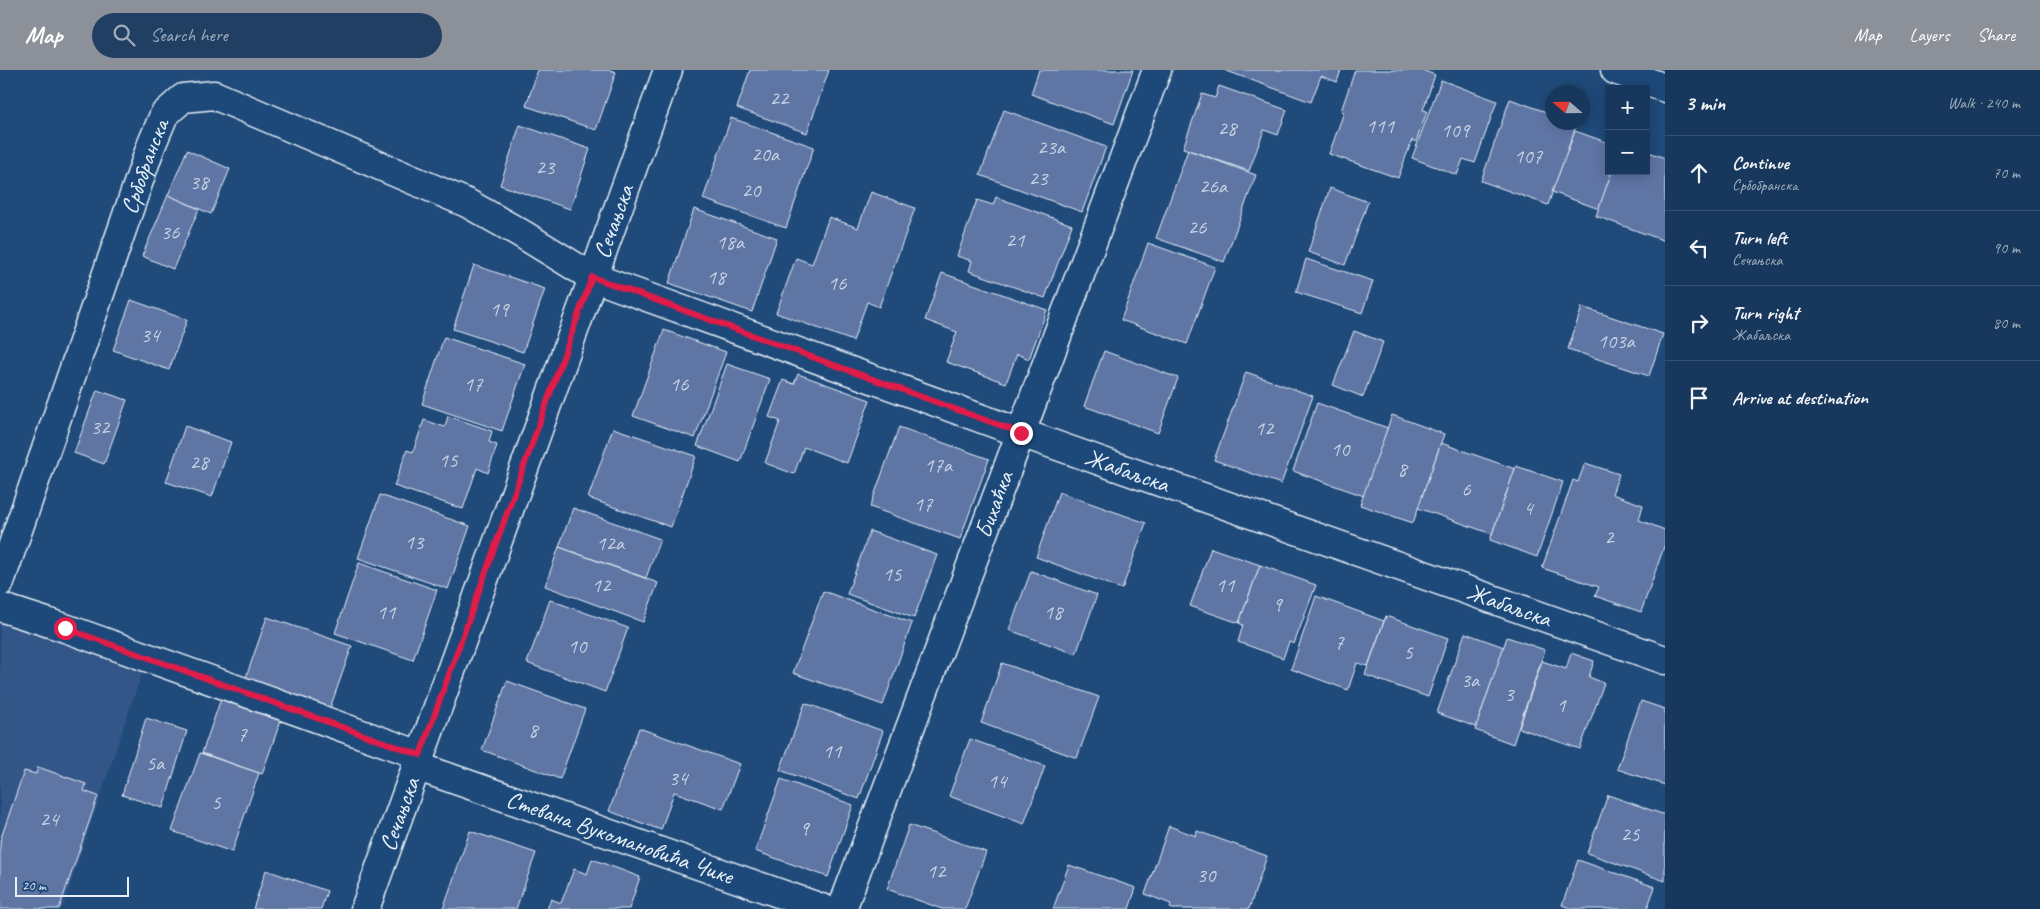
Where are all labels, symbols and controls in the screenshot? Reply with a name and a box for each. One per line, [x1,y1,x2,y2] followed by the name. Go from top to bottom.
[92,13,442,58] search box
[25,20,62,50] text: Map
[110,21,138,49] icon: search
[150,23,228,47] text: Search here
[1854,24,1882,46] text: Map
[1910,24,1949,46] text: Layers
[1977,24,2015,46] text: Share
[770,85,790,111] house number: 22
[1545,85,1590,130] north arrow
[1605,85,1650,175] map controls
[1605,85,1650,130] button: +
[1685,90,1725,116] text: 3 min
[1948,93,2020,113] text: Walk · 240 m
[114,112,176,218] street label: Србобранска
[1366,113,1396,139] house number: 111
[1218,115,1239,141] house number: 28
[1441,117,1471,143] house number: 109
[1605,130,1650,175] button: −
[1037,134,1067,160] house number: 23a
[751,141,781,167] house number: 20a
[1514,143,1544,169] house number: 107
[1732,151,1789,175] text: Continue
[536,154,556,180] house number: 23
[1685,159,1713,187] icon: ahead
[1993,163,2020,183] text: 70 m
[1029,165,1049,191] house number: 23
[190,169,211,195] house number: 38
[1199,173,1229,199] house number: 26a
[1732,175,1798,195] text: Србобранска
[742,177,762,203] house number: 20
[586,179,641,262] street label: Сечањска
[1188,214,1207,240] house number: 26
[161,219,180,245] house number: 36
[1732,226,1787,250] text: Turn left
[1006,227,1026,253] house number: 21
[716,229,746,255] house number: 18a
[1685,234,1713,262] icon: left
[1993,238,2020,258] text: 90 m
[1732,250,1783,270] text: Сечањска
[707,264,728,290] house number: 18
[828,270,847,296] house number: 16
[490,296,510,322] house number: 19
[1732,301,1799,325] text: Turn right
[1685,309,1713,337] icon: right
[1993,313,2020,333] text: 80 m
[141,322,162,348] house number: 34
[1732,325,1790,345] text: Жабаљска
[1597,328,1637,354] house number: 103a
[464,371,484,397] house number: 17
[670,371,689,397] house number: 16
[1685,384,1713,412] icon: arrive
[1732,386,1868,410] text: Arrive at destination
[91,414,111,440] house number: 32
[1255,415,1275,441] house number: 12
[1010,422,1033,445] route end
[1331,436,1351,462] house number: 10
[1081,442,1175,500] street label: Жабаљска
[439,447,459,473] house number: 15
[190,449,211,475] house number: 28
[924,452,954,478] house number: 17a
[1397,456,1409,482] house number: 8
[968,466,1021,542] street label: Бихаћка
[1461,476,1471,502] house number: 6
[914,491,934,517] house number: 17
[1523,495,1535,521] house number: 4
[1604,524,1615,550] house number: 2
[405,529,425,555] house number: 13
[596,530,626,556] house number: 12a
[883,561,903,587] house number: 15
[592,572,612,598] house number: 12
[1216,572,1236,598] house number: 11
[1463,576,1557,634] street label: Жабаљска
[1272,591,1283,617] house number: 9
[377,599,397,625] house number: 11
[1044,599,1065,625] house number: 18
[54,617,77,640] route start
[1334,629,1345,655] house number: 7
[568,633,588,659] house number: 10
[1403,639,1414,665] house number: 5
[1461,667,1481,693] house number: 3a
[1504,681,1515,707] house number: 3
[1556,692,1567,718] house number: 1
[528,717,540,743] house number: 8
[237,721,248,747] house number: 7
[823,738,843,764] house number: 11
[146,750,166,776] house number: 5a
[669,765,690,791] house number: 34
[988,768,1009,794] house number: 14
[372,772,427,855] street label: Сечањска
[502,784,739,892] street label: Стевана Вукомановића Чике
[211,789,222,815] house number: 5
[40,806,61,832] house number: 24
[799,815,810,841] house number: 9
[1621,821,1641,847] house number: 25
[927,858,947,884] house number: 12
[1197,862,1217,888] house number: 30
[15,874,129,897] scale bar
[22,877,46,894] text: 20 m

